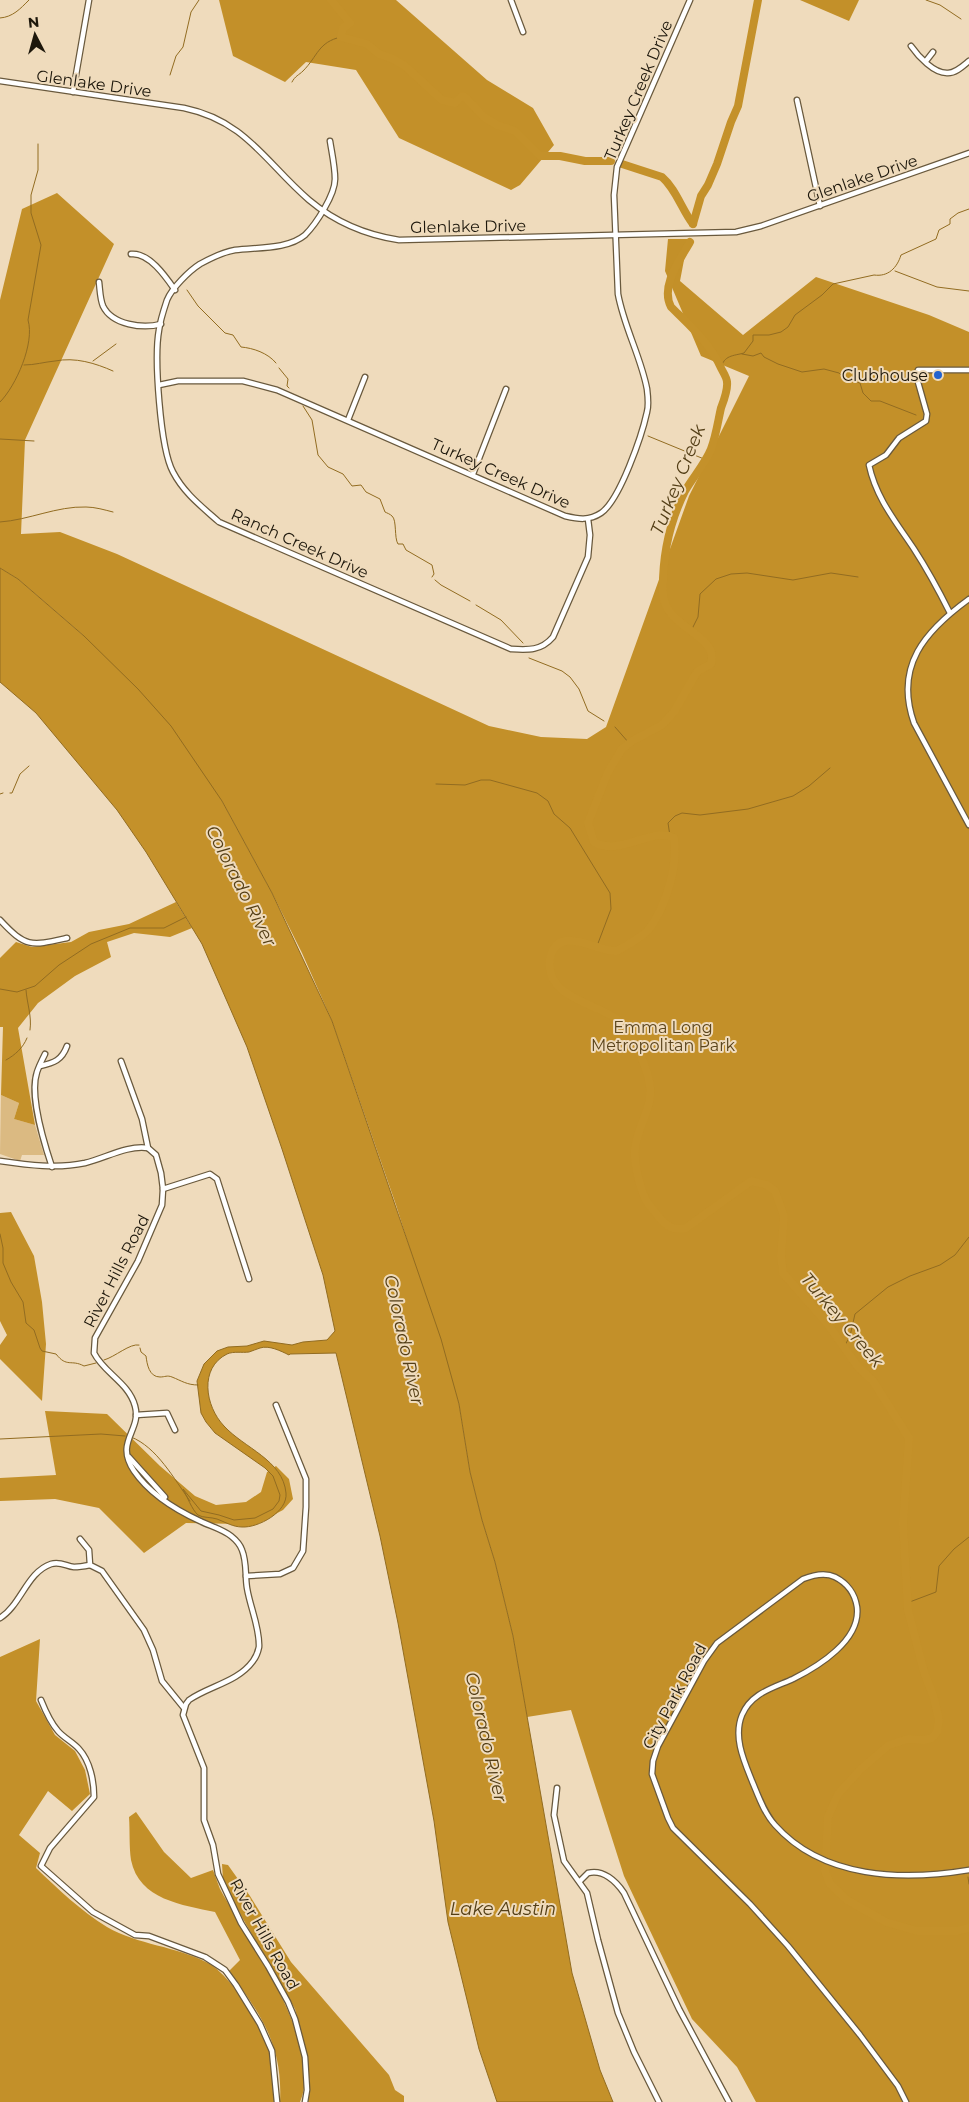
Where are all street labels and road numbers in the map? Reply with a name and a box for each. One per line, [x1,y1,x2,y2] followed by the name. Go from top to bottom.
[600,17,677,163] street label: Turkey Creek Drive
[35,66,153,101] street label: Glenlake Drive
[804,151,920,206] street label: Glenlake Drive
[410,216,526,237] street label: Glenlake Drive
[428,434,573,513] street label: Turkey Creek Drive
[228,505,371,582] street label: Ranch Creek Drive
[80,1212,153,1331] street label: River Hills Road
[639,1640,710,1752] street label: City Park Road
[226,1875,303,1993] street label: River Hills Road

